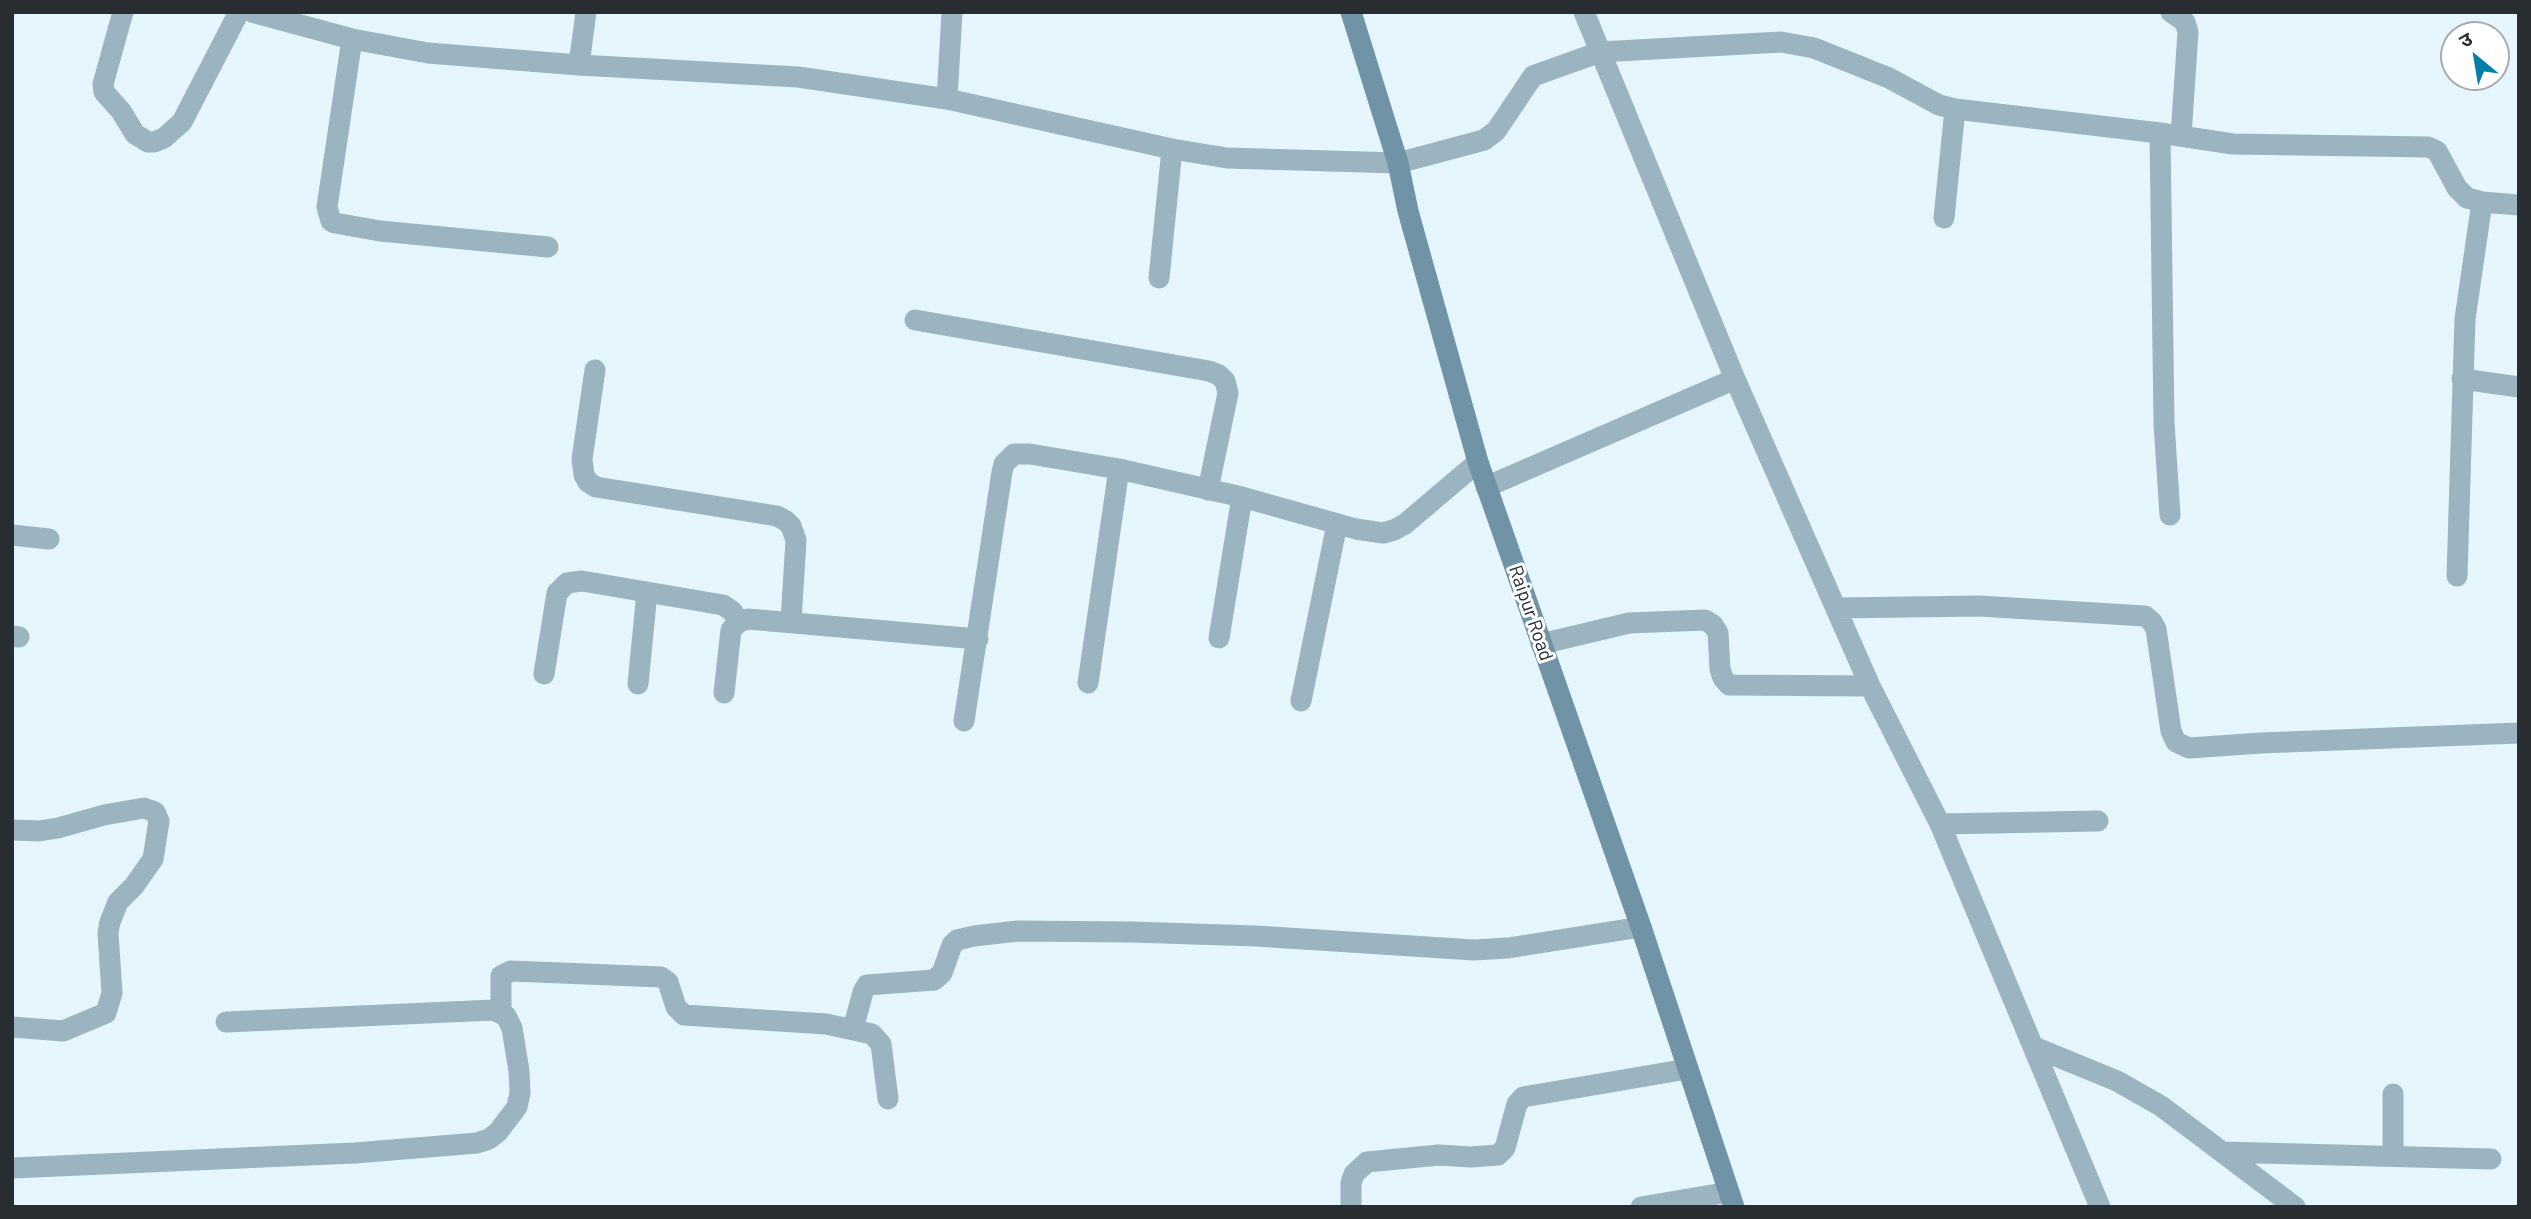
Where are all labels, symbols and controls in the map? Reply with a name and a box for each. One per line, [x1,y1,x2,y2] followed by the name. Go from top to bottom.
[2440,21,2510,91] north arrow
[2455,26,2476,52] text: उ
[1504,562,1558,664] street label: Raipur Road

